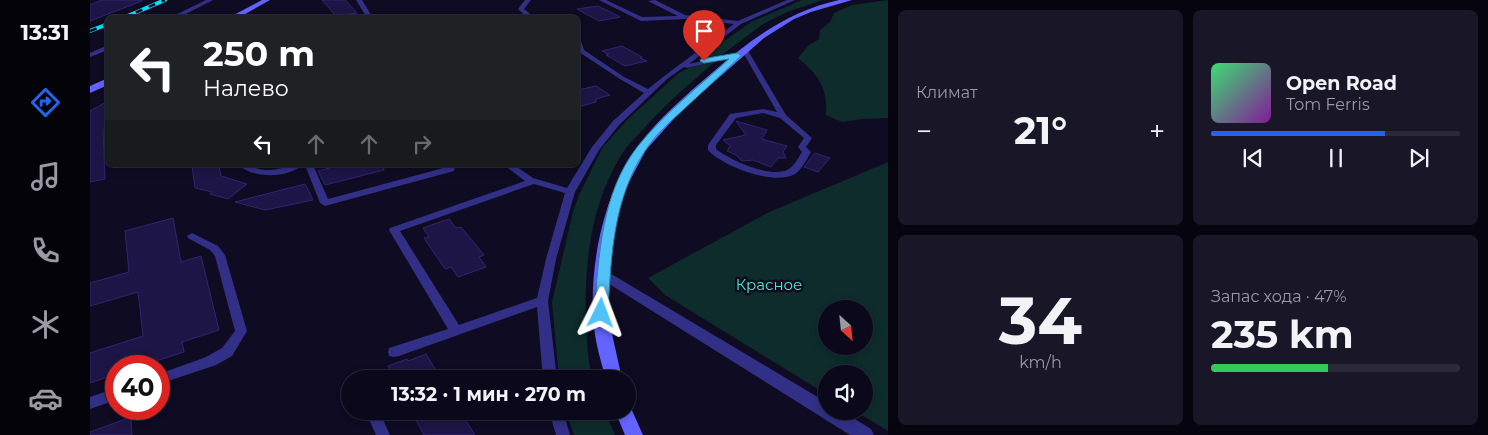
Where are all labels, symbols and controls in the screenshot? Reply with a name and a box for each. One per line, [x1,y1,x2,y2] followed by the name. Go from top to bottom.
[683,10,725,61] pin
[690,17,718,45] icon: arrive
[20,19,70,46] text: 13:31
[203,32,315,75] text: 250 m
[120,35,185,100] icon: left
[1286,72,1397,95] text: Open Road
[203,75,289,102] text: Налево
[916,83,978,102] text: Климат
[28,85,63,120] icon: directions
[1286,95,1370,114] text: Tom Ferris
[1014,107,1067,154] text: 21°
[916,114,932,148] text: −
[1149,114,1165,148] text: +
[249,130,277,158] icon: left
[302,130,330,158] icon: ahead
[355,130,383,158] icon: ahead
[408,130,436,158] icon: right
[1239,144,1267,172] icon: previous
[1322,144,1350,172] icon: pause
[1405,144,1433,172] icon: next
[28,159,63,194] icon: music
[28,233,63,268] icon: phone
[736,275,802,294] park label: Красное
[999,281,1082,360] text: 34
[574,286,626,338] position arrow
[1211,287,1346,306] text: Запас хода · 47%
[818,300,872,355] north arrow
[818,300,873,420] map controls
[28,307,63,342] icon: climate
[1211,311,1354,358] text: 235 km
[1019,353,1062,372] text: km/h
[105,355,170,420] speed limit sign: 40
[818,365,873,420] button: sound
[28,381,63,416] icon: car
[391,383,586,406] text: 13:32 · 1 мин · 270 m

